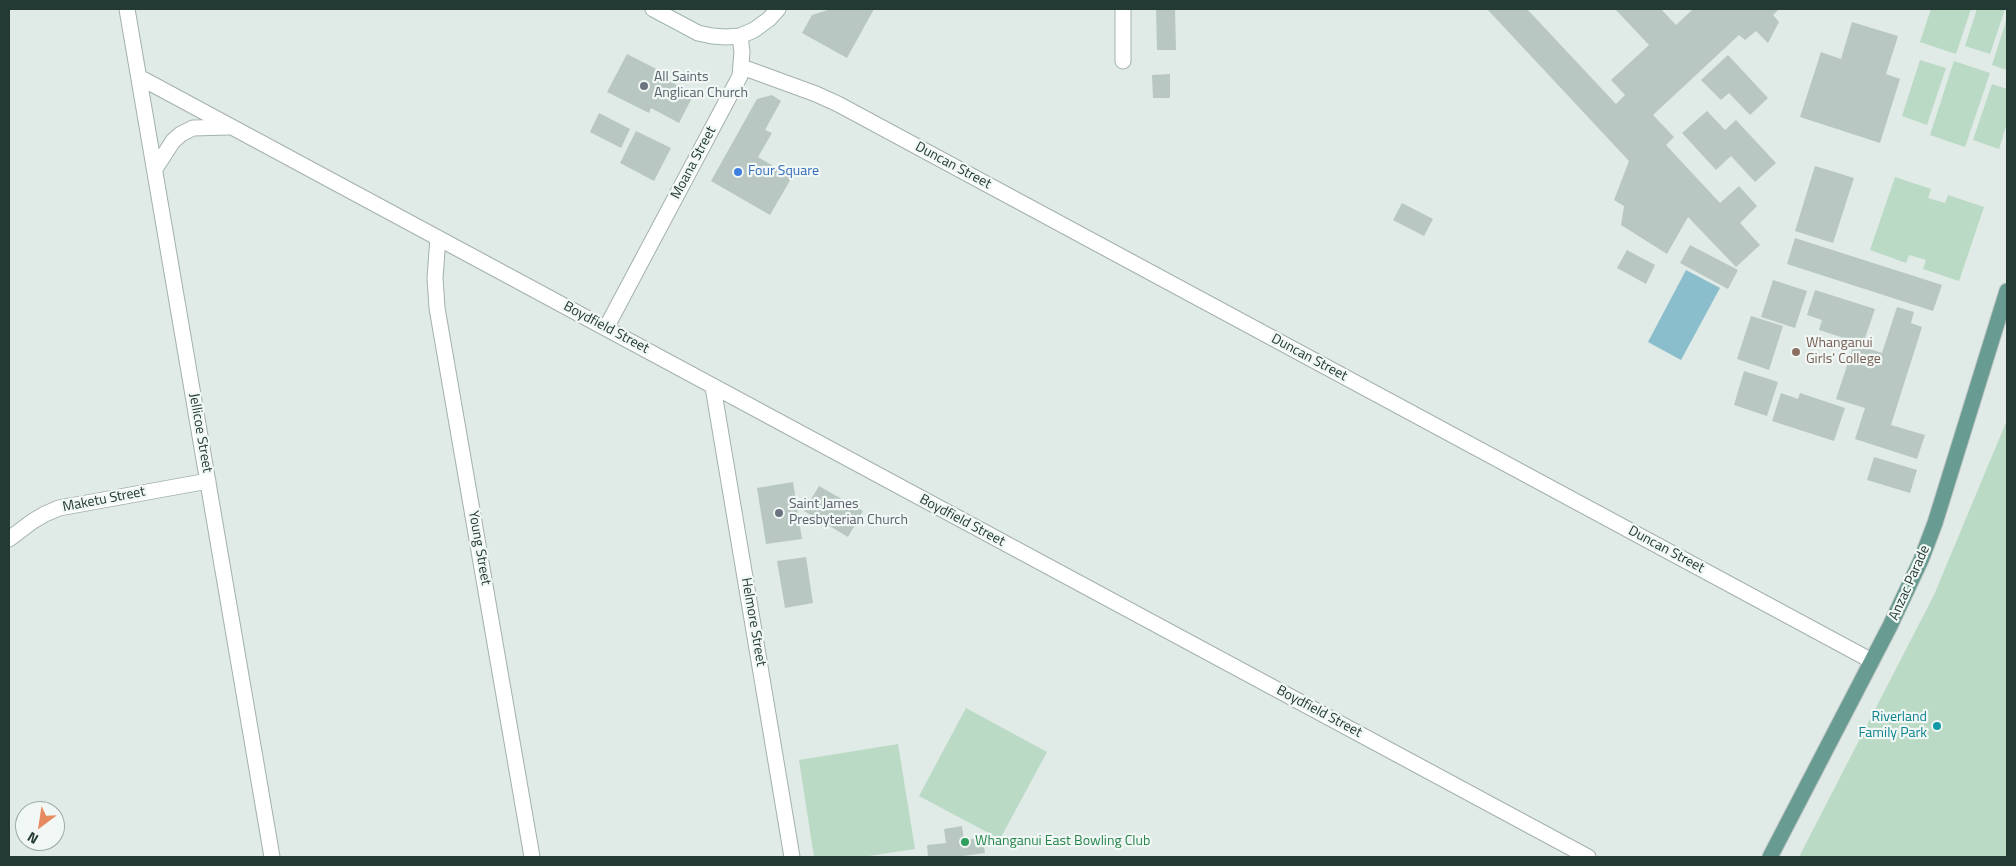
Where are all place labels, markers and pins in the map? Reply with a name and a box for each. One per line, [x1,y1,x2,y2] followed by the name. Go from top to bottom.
[654,70,748,102] place label: All Saints Anglican Church
[638,80,650,92] marker: All Saints Anglican Church
[748,164,819,180] place label: Four Square
[732,166,744,178] marker: Four Square
[1806,336,1881,368] place label: Whanganui Girls' College
[1790,346,1802,358] marker: Whanganui Girls' College
[789,497,908,530] place label: Saint James Presbyterian Church
[773,507,785,519] marker: Saint James Presbyterian Church
[1858,710,1927,742] place label: Riverland Family Park
[1931,720,1943,732] marker: Riverland Family Park
[975,834,1150,850] place label: Whanganui East Bowling Club
[959,836,971,848] marker: Whanganui East Bowling Club

